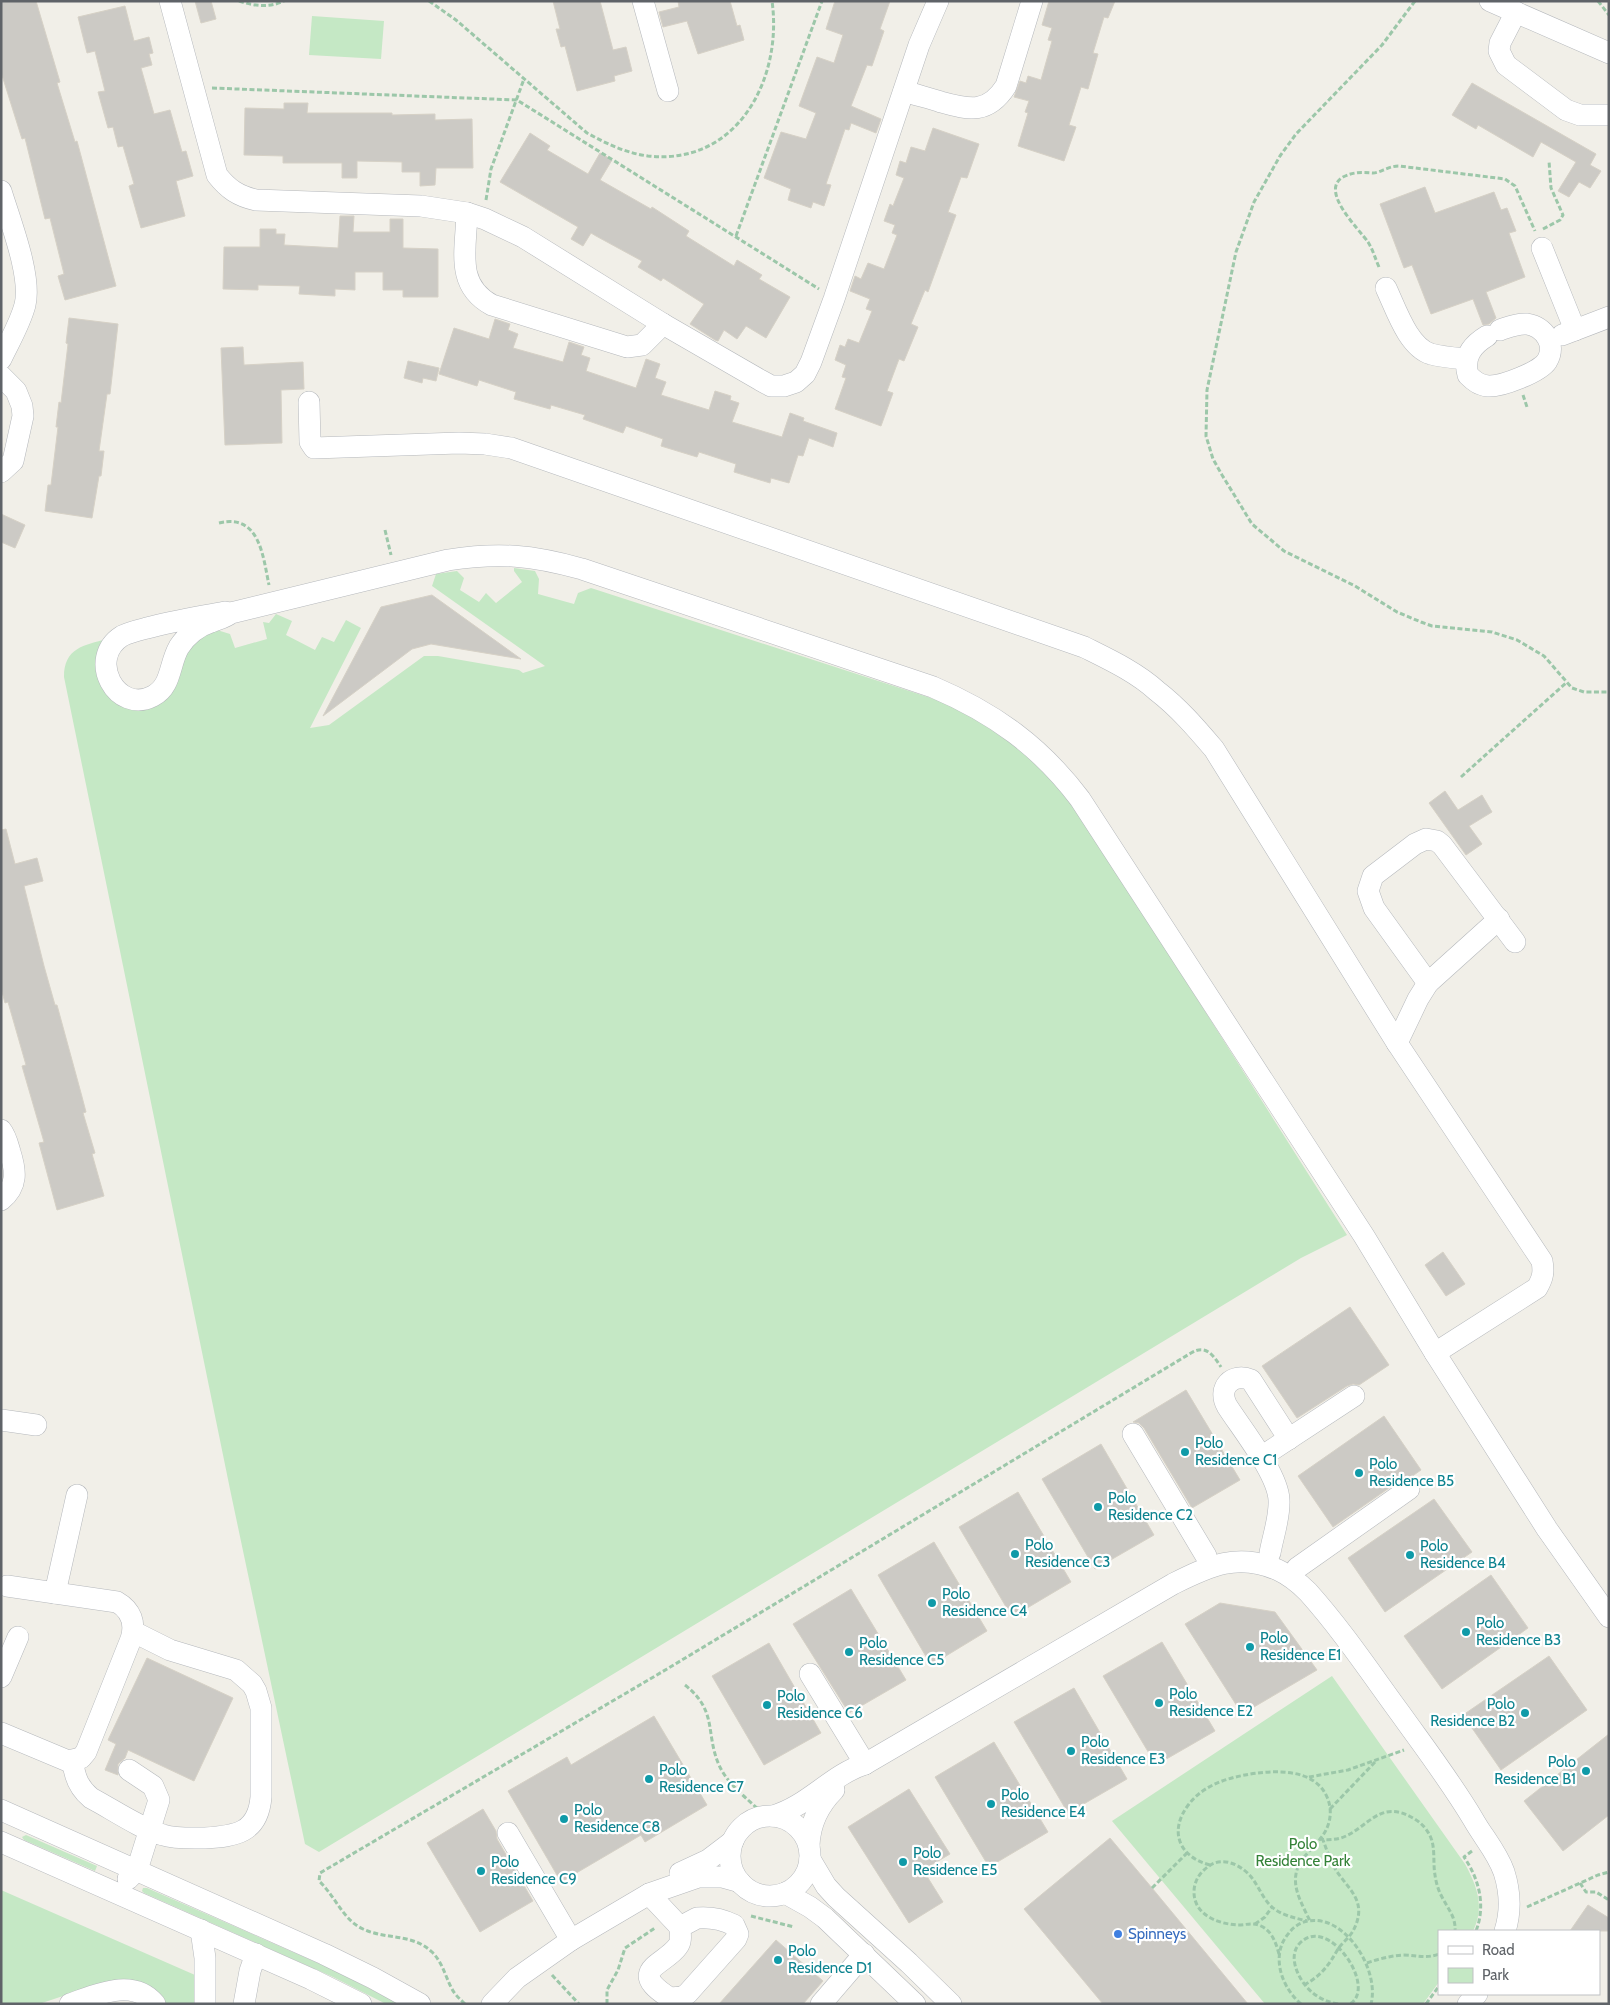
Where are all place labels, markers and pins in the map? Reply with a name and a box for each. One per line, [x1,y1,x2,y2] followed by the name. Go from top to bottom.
[1195,1434,1277,1469] place label: Polo Residence C1
[1179,1446,1191,1458] marker: Polo Residence C1
[1369,1455,1454,1490] place label: Polo Residence B5
[1353,1467,1365,1479] marker: Polo Residence B5
[1108,1489,1193,1524] place label: Polo Residence C2
[1092,1501,1104,1513] marker: Polo Residence C2
[1025,1536,1110,1571] place label: Polo Residence C3
[1420,1537,1506,1572] place label: Polo Residence B4
[1009,1548,1021,1560] marker: Polo Residence C3
[1404,1549,1416,1561] marker: Polo Residence B4
[942,1585,1027,1620] place label: Polo Residence C4
[926,1597,938,1609] marker: Polo Residence C4
[1476,1614,1561,1649] place label: Polo Residence B3
[1460,1626,1472,1638] marker: Polo Residence B3
[1260,1629,1341,1664] place label: Polo Residence E1
[859,1634,944,1669] place label: Polo Residence C5
[1244,1641,1256,1653] marker: Polo Residence E1
[843,1646,855,1658] marker: Polo Residence C5
[1169,1685,1253,1720] place label: Polo Residence E2
[777,1687,863,1722] place label: Polo Residence C6
[1430,1695,1515,1730] place label: Polo Residence B2
[1153,1697,1165,1709] marker: Polo Residence E2
[761,1699,773,1711] marker: Polo Residence C6
[1519,1707,1531,1719] marker: Polo Residence B2
[1081,1733,1165,1768] place label: Polo Residence E3
[1065,1745,1077,1757] marker: Polo Residence E3
[1494,1753,1576,1788] place label: Polo Residence B1
[659,1761,744,1796] place label: Polo Residence C7
[1580,1765,1592,1777] marker: Polo Residence B1
[643,1773,655,1785] marker: Polo Residence C7
[1001,1786,1086,1821] place label: Polo Residence E4
[985,1798,997,1810] marker: Polo Residence E4
[574,1801,660,1836] place label: Polo Residence C8
[558,1813,570,1825] marker: Polo Residence C8
[913,1844,997,1879] place label: Polo Residence E5
[491,1853,577,1888] place label: Polo Residence C9
[897,1856,909,1868] marker: Polo Residence E5
[475,1865,487,1877] marker: Polo Residence C9
[1128,1925,1186,1943] place label: Spinneys
[1112,1928,1124,1940] marker: Spinneys
[788,1942,872,1977] place label: Polo Residence D1
[772,1954,784,1966] marker: Polo Residence D1

